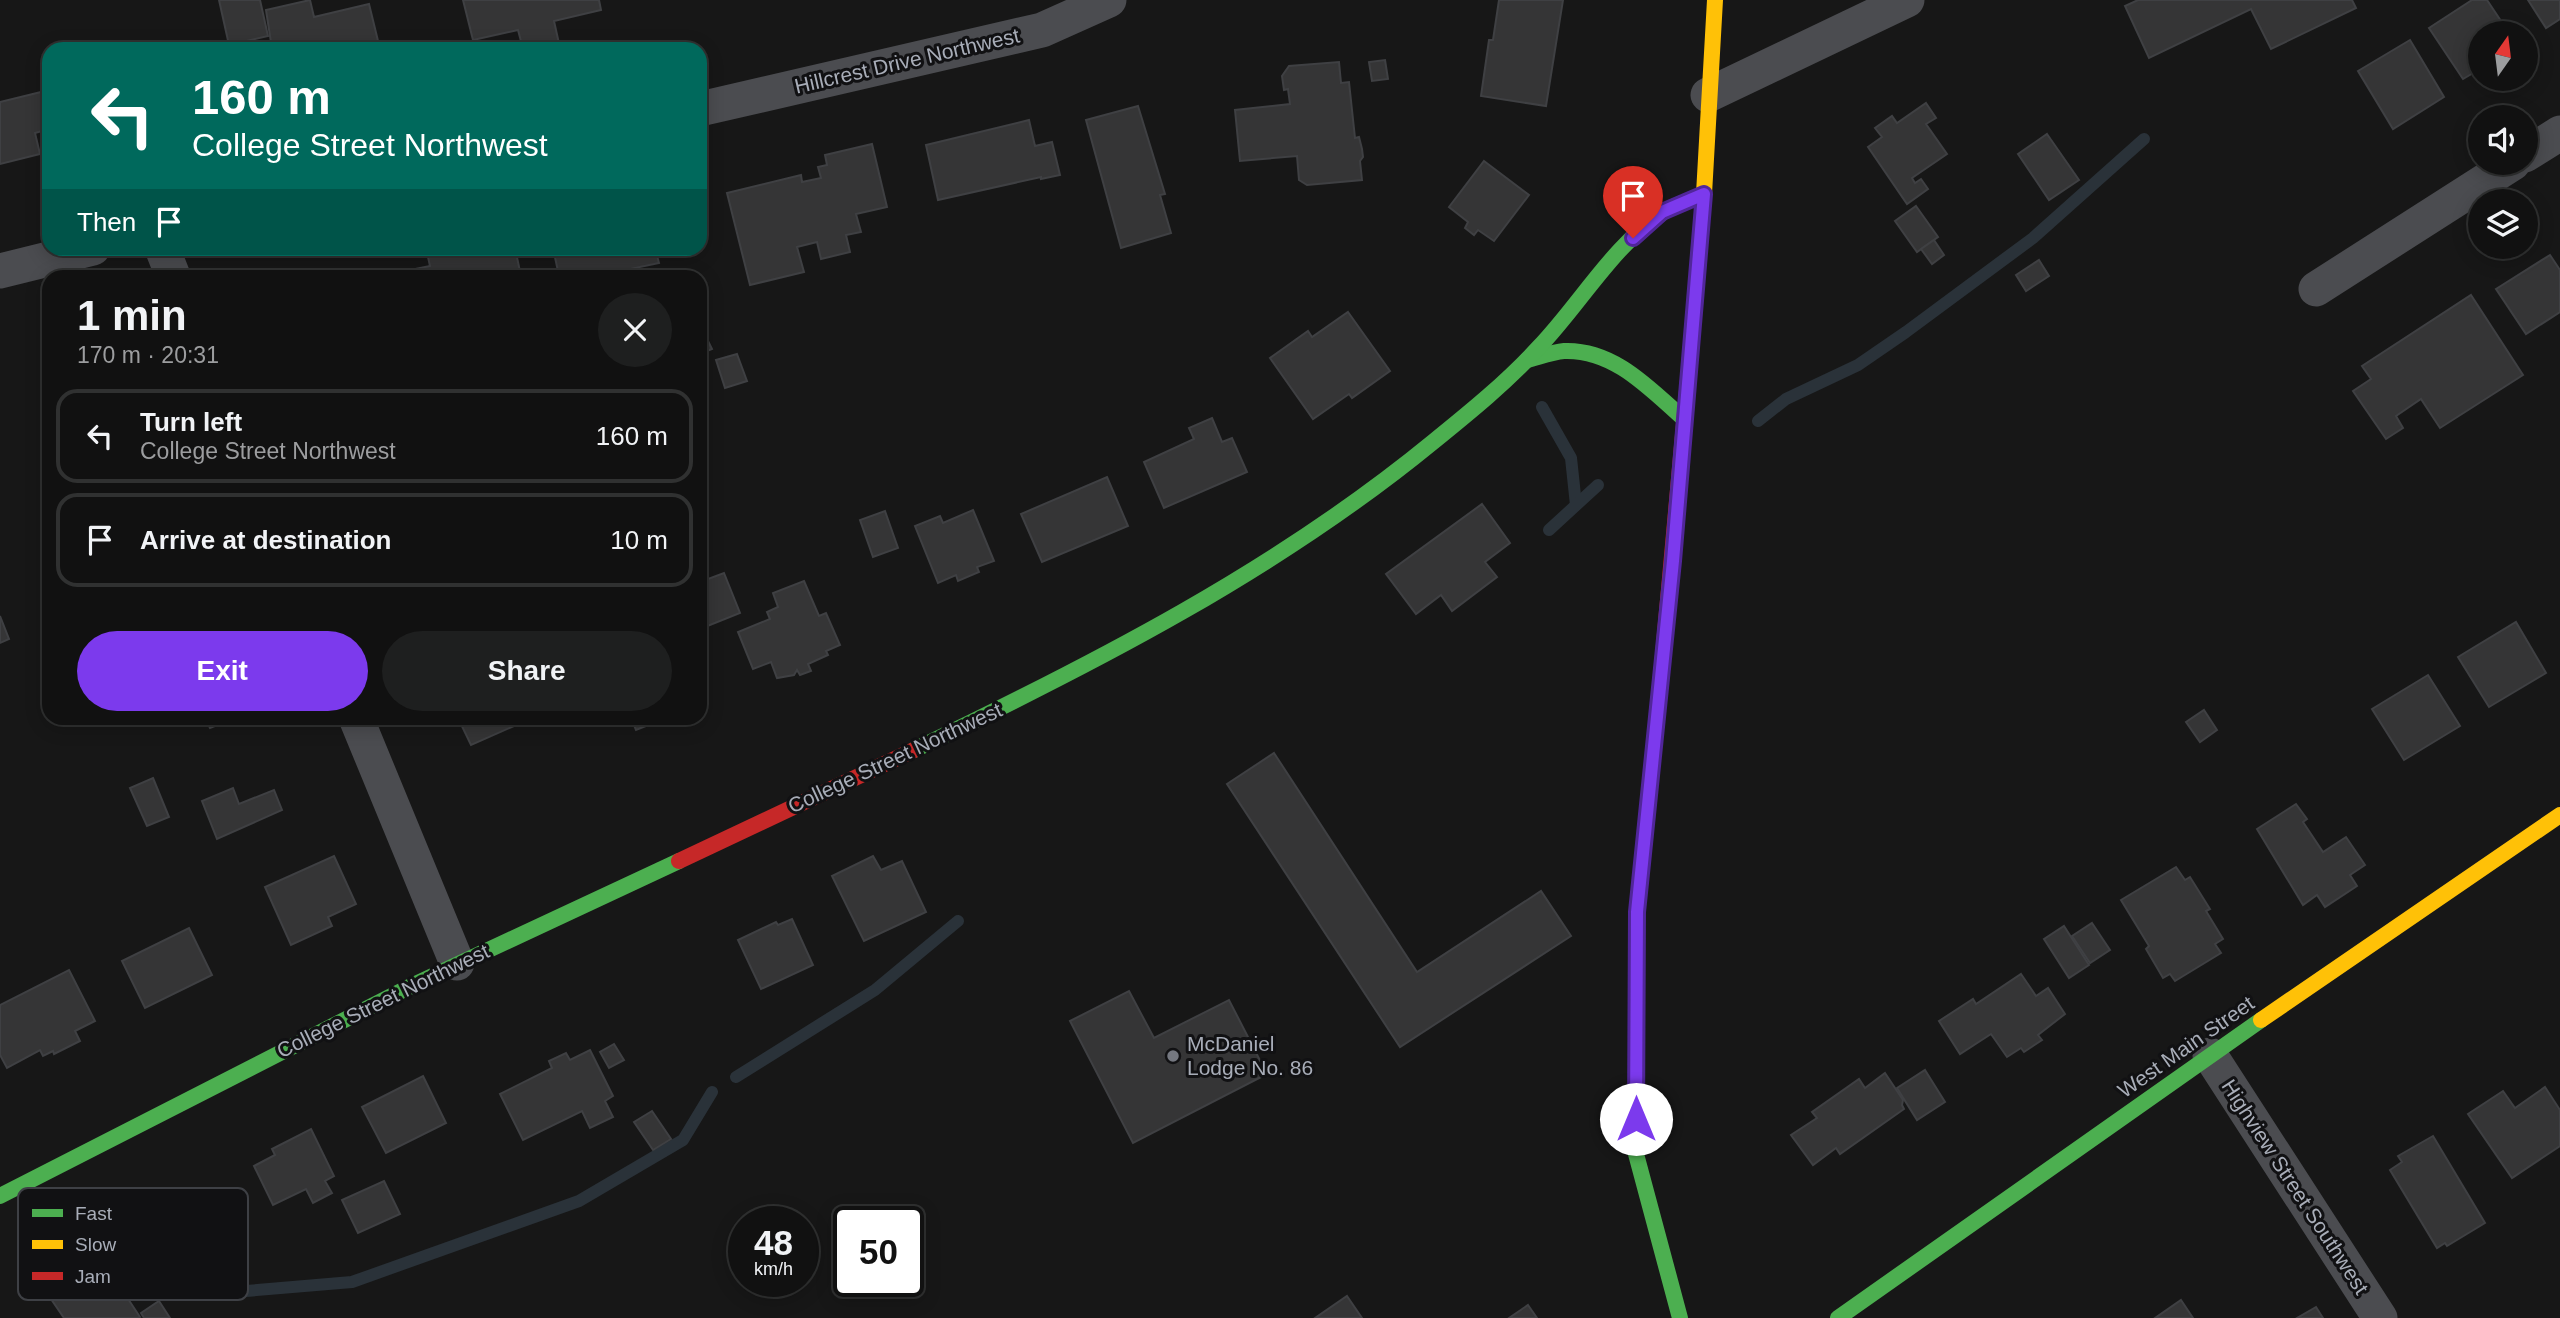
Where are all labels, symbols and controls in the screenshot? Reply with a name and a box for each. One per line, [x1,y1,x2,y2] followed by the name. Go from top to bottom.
[2468,21,2538,91] north arrow
[2468,21,2538,259] map controls
[792,23,1022,98] street label: Hillcrest Drive Northwest
[77,70,168,161] icon: left
[192,70,331,124] text: 160 m
[2468,105,2538,175] button: sound
[192,127,548,163] text: College Street Northwest
[1603,166,1663,238] pin
[1614,177,1652,215] icon: arrive
[2468,189,2538,259] button: layers
[150,203,188,241] icon: arrive
[77,207,136,237] text: Then
[77,292,187,339] text: 1 min
[598,293,672,367] button: close
[77,342,219,368] text: 170 m · 20:31
[140,407,242,437] text: Turn left
[81,417,119,455] icon: left
[596,421,668,451] text: 160 m
[140,438,396,464] text: College Street Northwest
[81,521,119,559] icon: arrive
[140,525,391,555] text: Arrive at destination
[610,525,668,555] text: 10 m
[77,631,368,711] button: Exit
[382,631,672,711] button: Share
[784,698,1006,817] street label: College Street Northwest
[273,939,493,1062] street label: College Street Northwest
[2113,991,2258,1102] street label: West Main Street
[1187,1032,1313,1079] place label: McDaniel Lodge No. 86
[1165,1048,1181,1064] marker: McDaniel Lodge No. 86
[2217,1075,2373,1298] street label: Highview Street Southwest
[1599,1082,1673,1156] position arrow
[18,1188,248,1300] legend
[75,1203,113,1224] text: Fast
[833,1206,924,1297] speed limit sign: 50
[754,1223,793,1262] text: 48
[75,1234,116,1255] text: Slow
[754,1259,793,1279] text: km/h
[75,1266,111,1287] text: Jam

